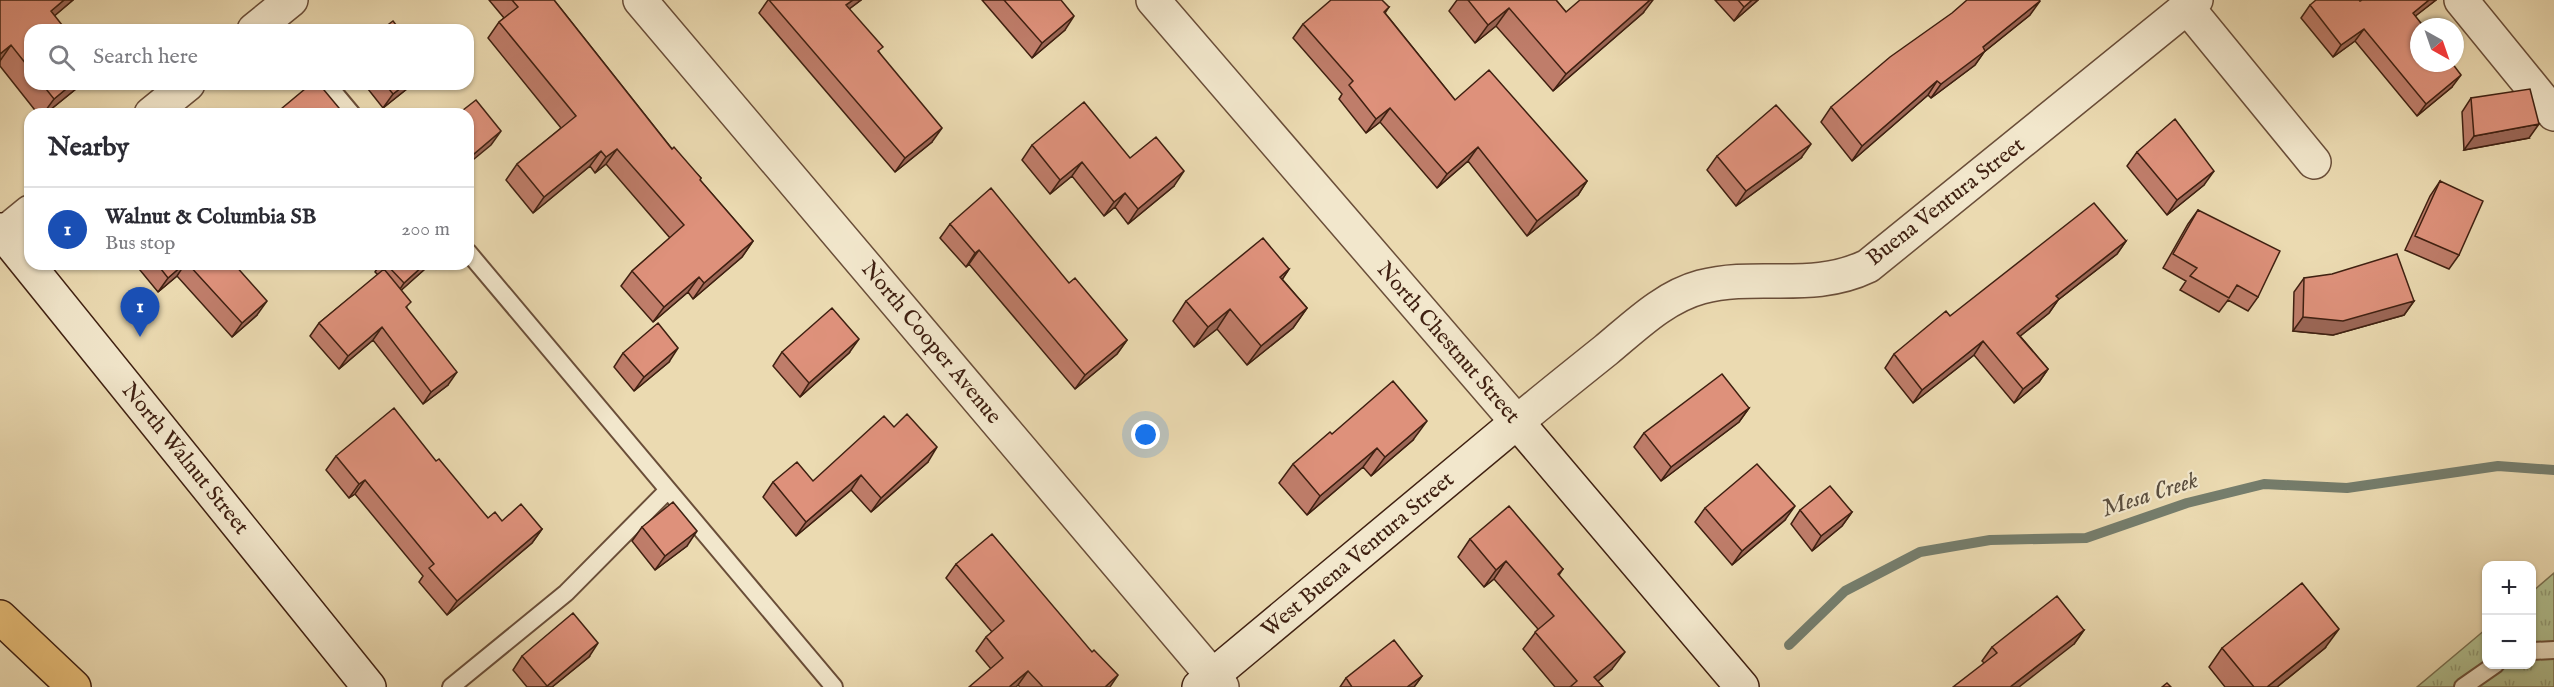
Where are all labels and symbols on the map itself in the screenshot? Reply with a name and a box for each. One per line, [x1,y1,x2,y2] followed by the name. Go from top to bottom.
[2410,18,2464,72] north arrow
[1861,131,2031,272] street label: Buena Ventura Street
[855,256,1007,430] street label: North Cooper Avenue
[1370,256,1526,430] street label: North Chestnut Street
[120,288,160,337] pin: 1
[115,377,255,541] street label: North Walnut Street
[1131,420,1160,449] your location
[2098,465,2203,525] water label: Mesa Creek
[1256,466,1460,644] street label: West Buena Ventura Street

